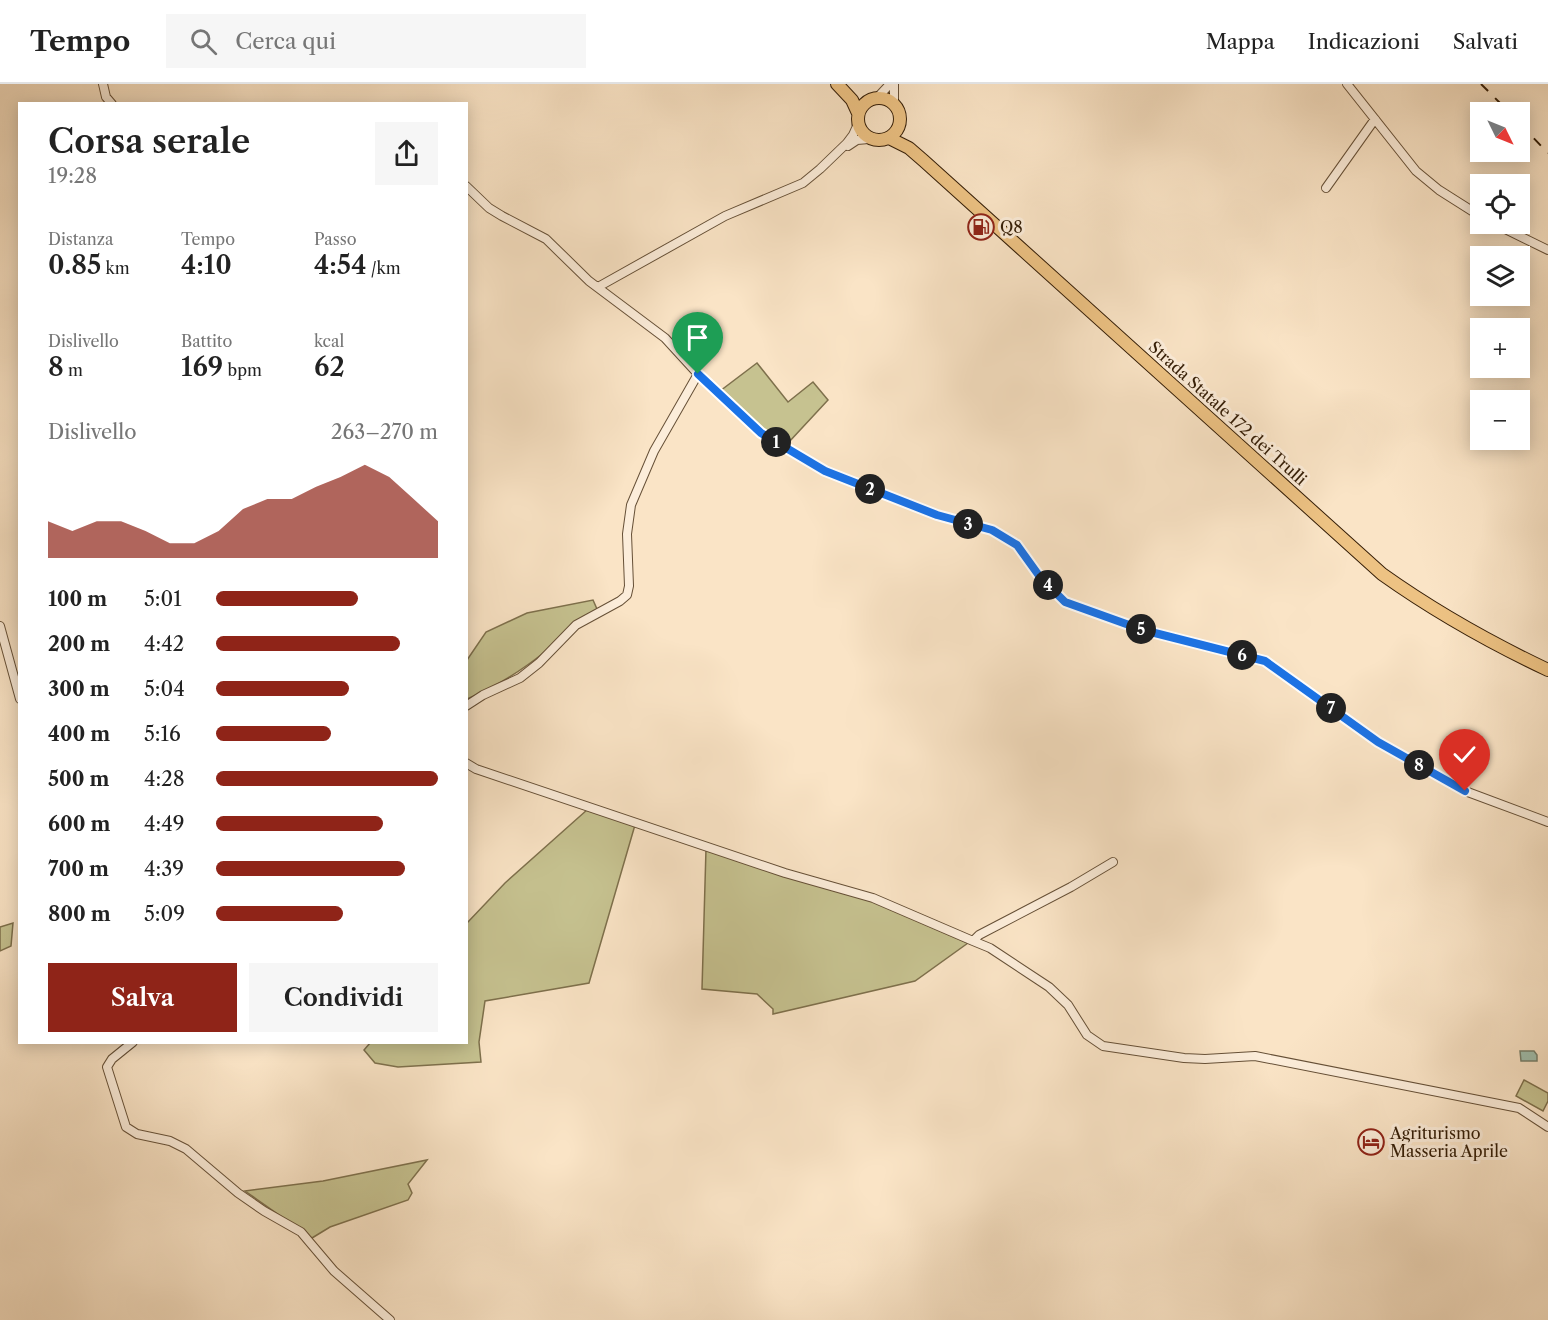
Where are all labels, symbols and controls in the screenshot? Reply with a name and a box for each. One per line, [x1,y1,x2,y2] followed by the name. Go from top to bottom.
[166,14,586,68] search box
[30,24,130,58] text: Tempo
[187,25,220,58] icon: search
[235,28,336,55] text: Cerca qui
[1206,29,1275,54] text: Mappa
[1308,29,1420,54] text: Indicazioni
[1453,29,1518,54] text: Salvati
[1470,102,1530,162] north arrow
[1470,102,1530,450] map controls
[48,121,250,162] text: Corsa serale
[375,122,438,185] button: share
[48,164,97,188] text: 19:28
[1470,174,1530,234] button: locate
[966,212,996,242] fuel station icon: Q8
[1000,217,1023,237] place label: Q8
[48,229,114,249] text: Distanza
[181,229,235,249] text: Tempo
[314,229,357,249] text: Passo
[1470,246,1530,306] button: layers
[48,249,101,281] text: 0.85
[181,249,232,281] text: 4:10
[314,249,366,281] text: 4:54
[101,258,130,278] text: km
[366,258,401,278] text: /km
[672,312,723,374] pin
[1470,318,1530,378] button: +
[681,321,714,354] icon: arrive
[48,331,119,351] text: Dislivello
[181,331,232,351] text: Battito
[314,331,344,351] text: kcal
[1145,337,1311,489] street label: Strada Statale 172 dei Trulli
[48,351,64,383] text: 8
[181,351,223,383] text: 169
[314,351,345,383] text: 62
[64,360,83,380] text: m
[223,360,262,380] text: bpm
[1470,390,1530,450] button: −
[48,420,136,444] text: Dislivello
[331,420,438,444] text: 263–270 m
[761,427,791,457] pin: 1
[772,432,780,452] text: 1
[855,474,885,504] pin: 2
[865,479,875,499] text: 2
[953,509,983,539] pin: 3
[963,514,973,534] text: 3
[1033,570,1063,600] pin: 4
[1043,575,1053,595] text: 4
[48,587,107,611] text: 100 m
[144,587,182,611] text: 5:01
[1126,614,1156,644] pin: 5
[1137,619,1145,639] text: 5
[48,632,110,656] text: 200 m
[144,632,184,656] text: 4:42
[1227,640,1257,670] pin: 6
[1237,645,1247,665] text: 6
[48,677,110,701] text: 300 m
[144,677,185,701] text: 5:04
[1316,693,1346,723] pin: 7
[1327,698,1335,718] text: 7
[48,722,110,746] text: 400 m
[144,722,181,746] text: 5:16
[1439,729,1490,791] pin
[1448,738,1481,771] icon: check
[1404,750,1434,780] pin: 8
[1414,755,1424,775] text: 8
[48,767,109,791] text: 500 m
[144,767,185,791] text: 4:28
[48,812,110,836] text: 600 m
[144,812,184,836] text: 4:49
[48,857,109,881] text: 700 m
[144,857,184,881] text: 4:39
[48,902,111,926] text: 800 m
[144,902,185,926] text: 5:09
[48,963,237,1032] button: Salva
[249,963,438,1032] button: Condividi
[1389,1123,1508,1161] place label: Agriturismo Masseria Aprile
[1356,1127,1386,1157] hotel icon: Agriturismo Masseria Aprile

